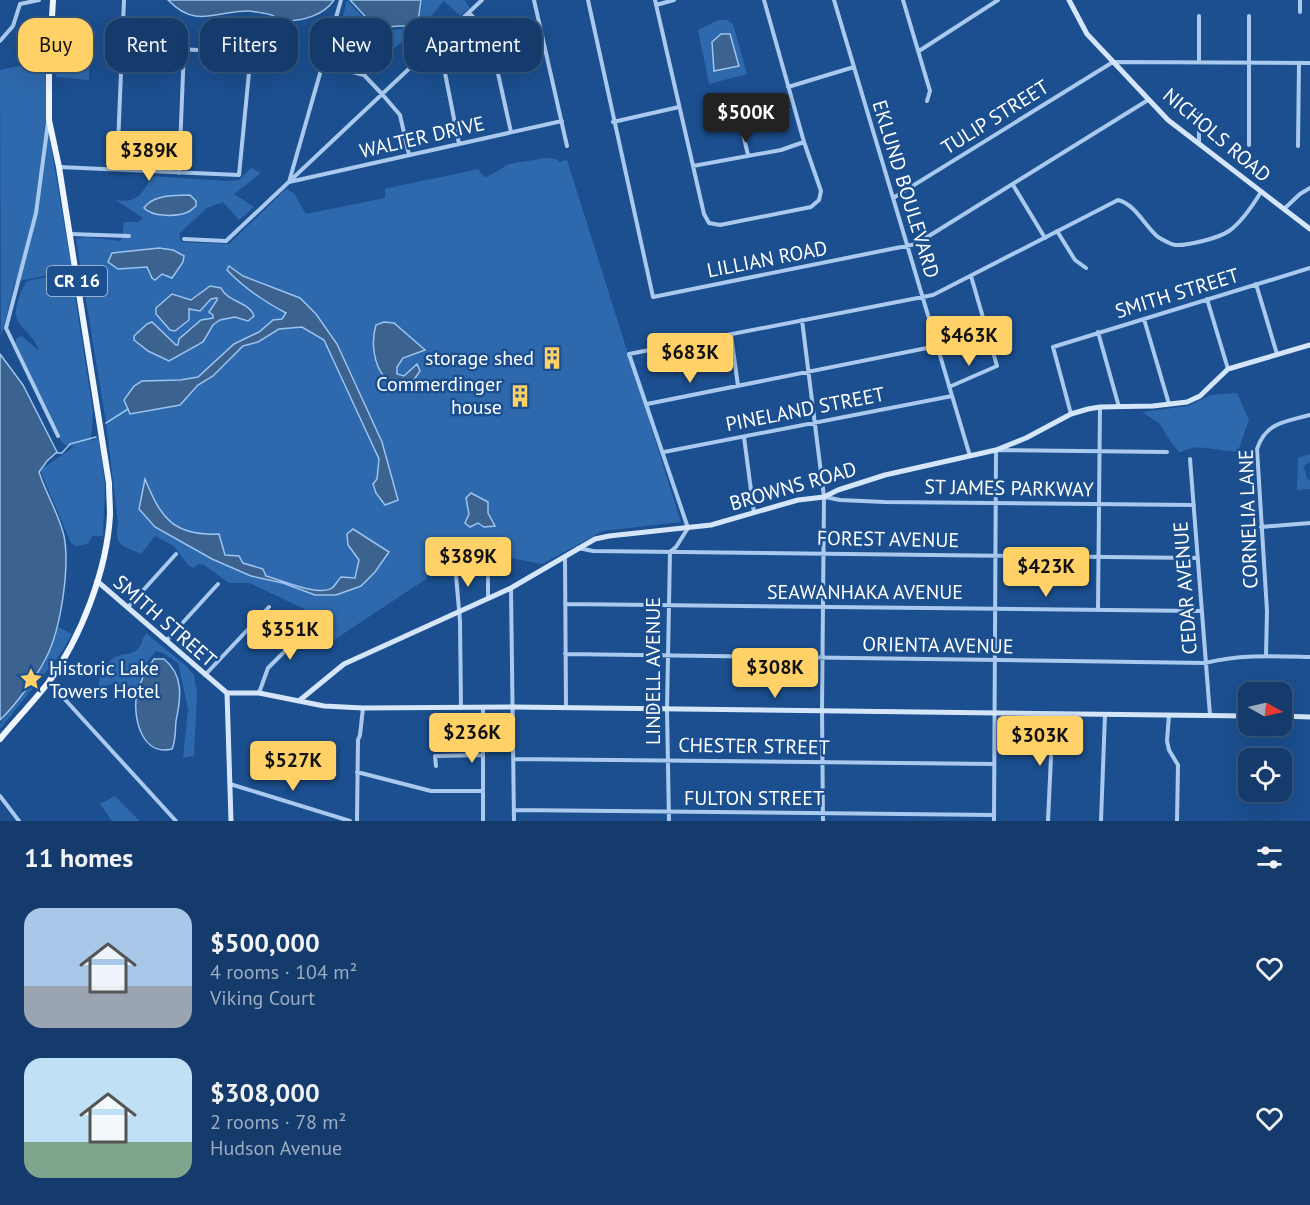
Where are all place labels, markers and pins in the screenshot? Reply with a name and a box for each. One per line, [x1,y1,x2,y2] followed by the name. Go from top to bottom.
[704,93,788,144] pin: $500K
[107,131,191,182] pin: $389K
[927,316,1011,367] pin: $463K
[648,333,732,384] pin: $683K
[425,345,534,371] place label: storage shed
[539,345,565,371] building icon: storage shed
[376,371,502,420] place label: Commerdinger house
[507,383,533,409] building icon: Commerdinger house
[426,537,510,588] pin: $389K
[1004,547,1088,598] pin: $423K
[248,610,332,661] pin: $351K
[733,648,817,699] pin: $308K
[49,655,160,704] place label: Historic Lake Towers Hotel
[18,666,44,692] place icon: Historic Lake Towers Hotel
[430,713,514,764] pin: $236K
[998,716,1082,767] pin: $303K
[251,741,335,792] pin: $527K

